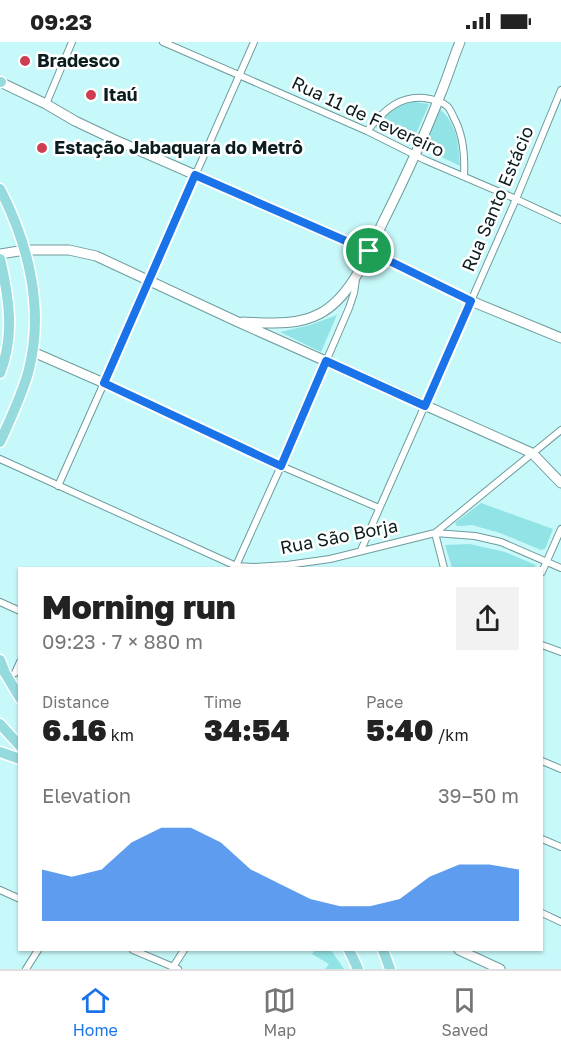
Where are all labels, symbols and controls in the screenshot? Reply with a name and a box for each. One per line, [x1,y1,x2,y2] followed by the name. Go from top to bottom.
[30,8,92,35] text: 09:23
[37,49,120,71] place label: Bradesco
[18,54,32,68] marker: Bradesco
[289,71,448,161] street label: Rua 11 de Fevereiro
[103,83,137,105] place label: Itaú
[84,88,98,102] marker: Itaú
[457,123,538,275] street label: Rua Santo Estácio
[54,136,303,158] place label: Estação Jabaquara do Metrô
[35,141,49,155] marker: Estação Jabaquara do Metrô
[343,225,394,276] pin
[352,234,385,267] icon: arrive
[278,514,399,558] street label: Rua São Borja
[42,587,236,626] text: Morning run
[456,587,519,650] button: share
[42,629,203,653] text: 09:23 · 7 × 880 m
[42,692,109,712] text: Distance
[204,692,242,712] text: Time
[366,692,403,712] text: Pace
[42,712,107,748] text: 6.16
[204,712,290,748] text: 34:54
[366,712,434,748] text: 5:40
[107,725,134,745] text: km
[434,725,469,745] text: /km
[42,783,131,807] text: Elevation
[438,783,519,807] text: 39–50 m
[73,984,118,1040] tab: Home
[263,984,296,1040] tab: Map
[442,984,488,1040] tab: Saved

